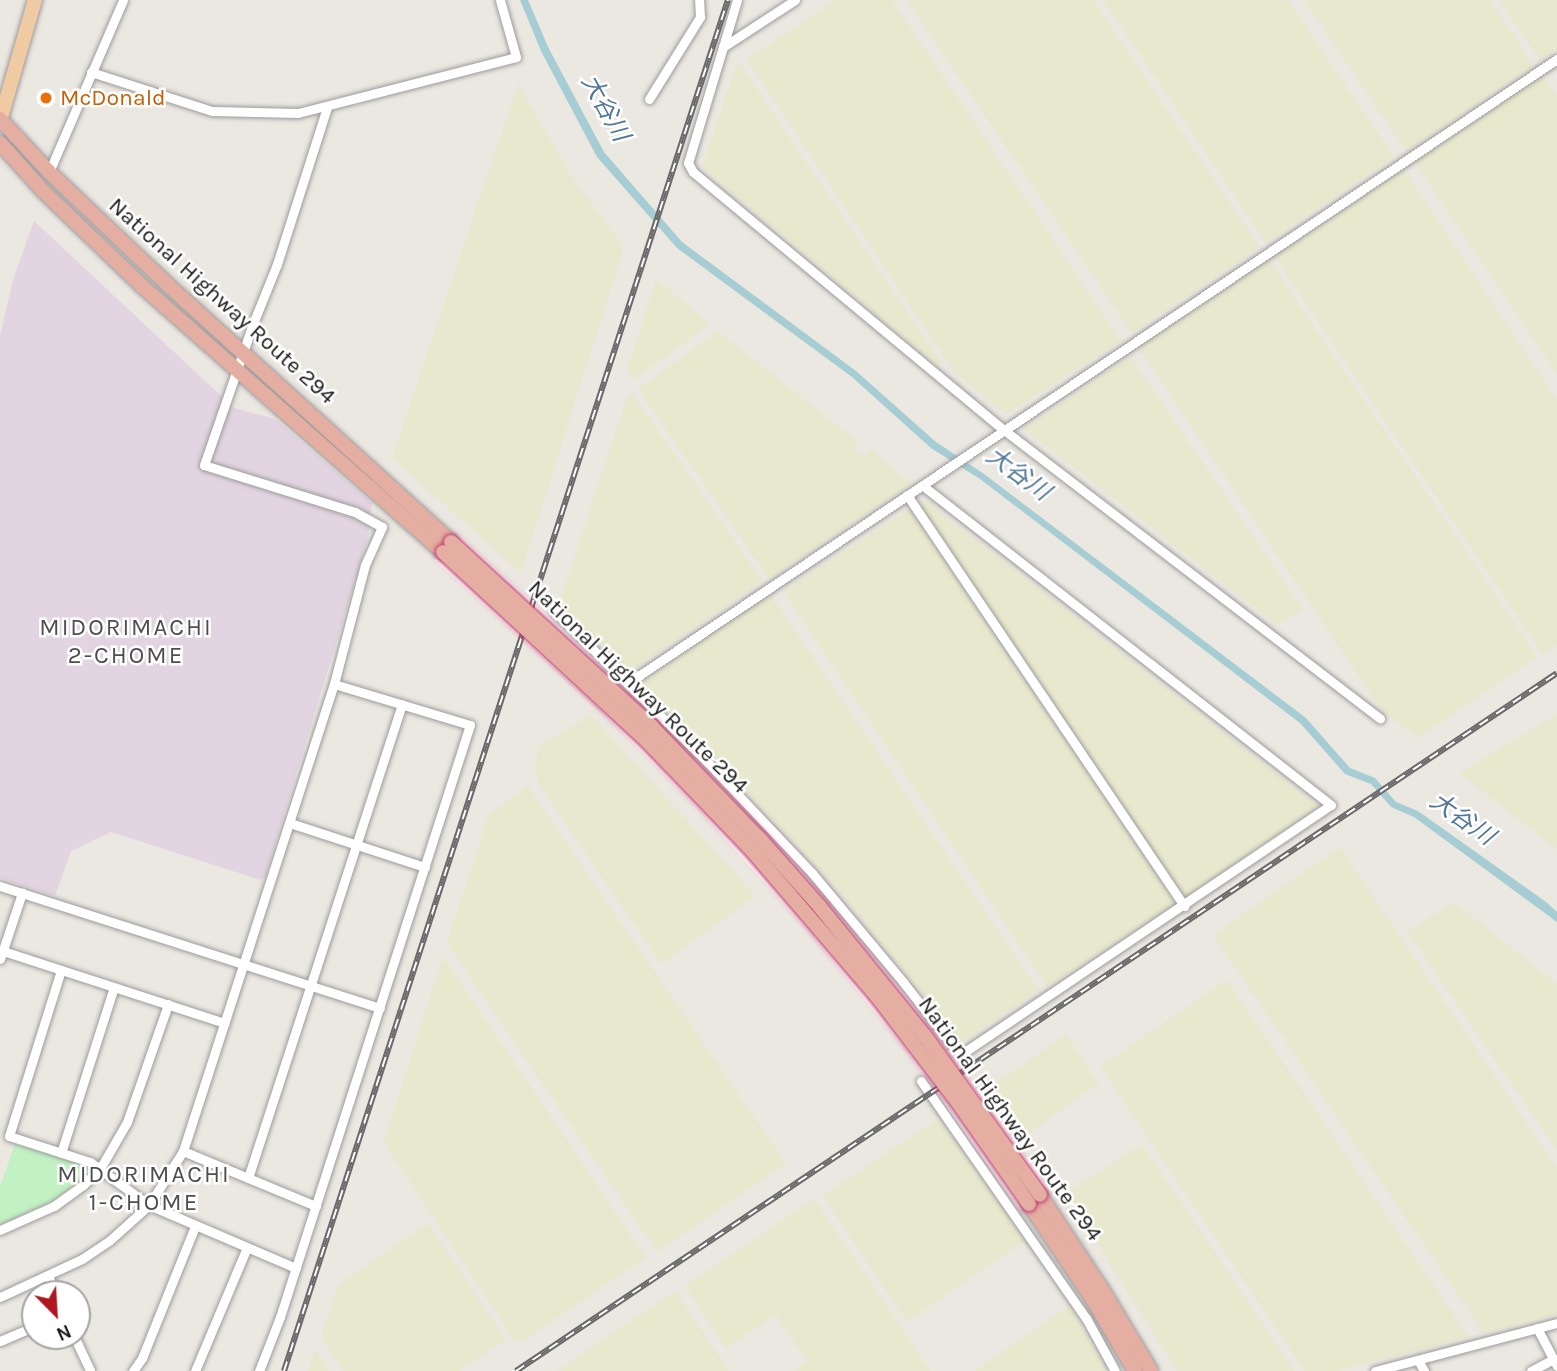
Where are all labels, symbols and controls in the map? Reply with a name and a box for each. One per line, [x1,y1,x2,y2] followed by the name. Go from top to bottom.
[575,70,635,146] water label: 大谷川
[60,84,166,112] place label: McDonald
[38,90,54,106] marker: McDonald
[103,192,341,410] street label: National Highway Route 294
[980,441,1056,507] water label: 大谷川
[522,574,754,800] street label: National Highway Route 294
[41,614,211,670] district label: MIDORIMACHI 2-CHOME
[1424,787,1500,851] water label: 大谷川
[912,991,1108,1247] street label: National Highway Route 294
[59,1161,229,1217] district label: MIDORIMACHI 1-CHOME
[21,1280,91,1350] north arrow
[53,1320,74,1345] text: N

